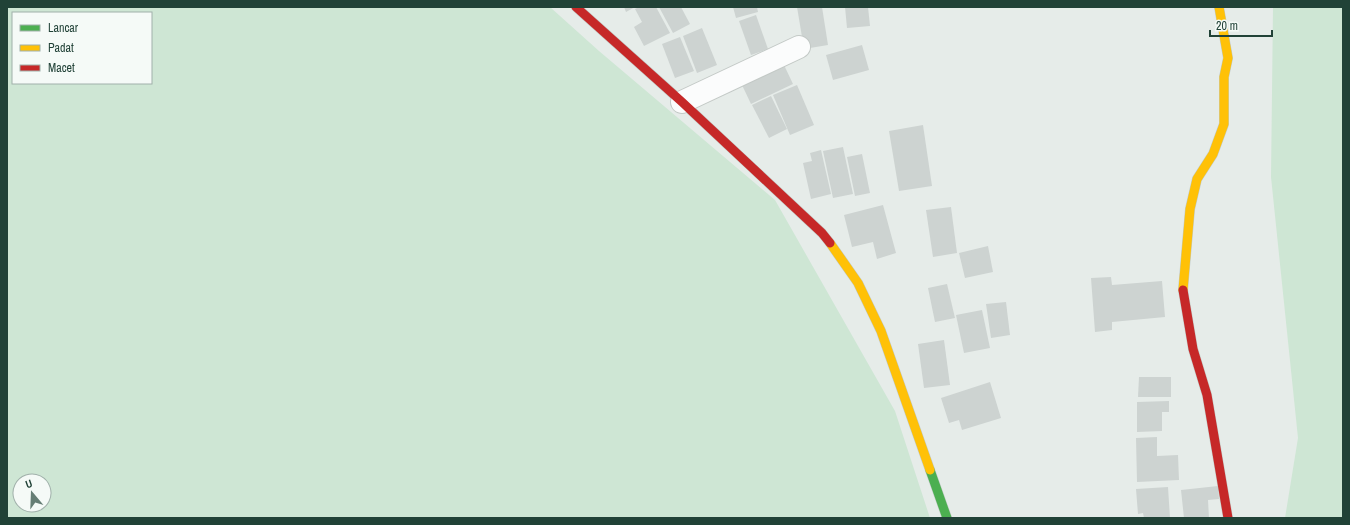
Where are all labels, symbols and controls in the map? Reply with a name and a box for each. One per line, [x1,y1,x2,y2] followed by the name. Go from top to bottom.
[12,12,152,84] legend
[1210,12,1272,38] scale bar
[1216,18,1238,34] text: 20 m
[48,20,79,36] text: Lancar
[48,40,74,56] text: Padat
[48,60,75,76] text: Macet
[12,473,52,513] north arrow
[23,476,34,491] text: U

